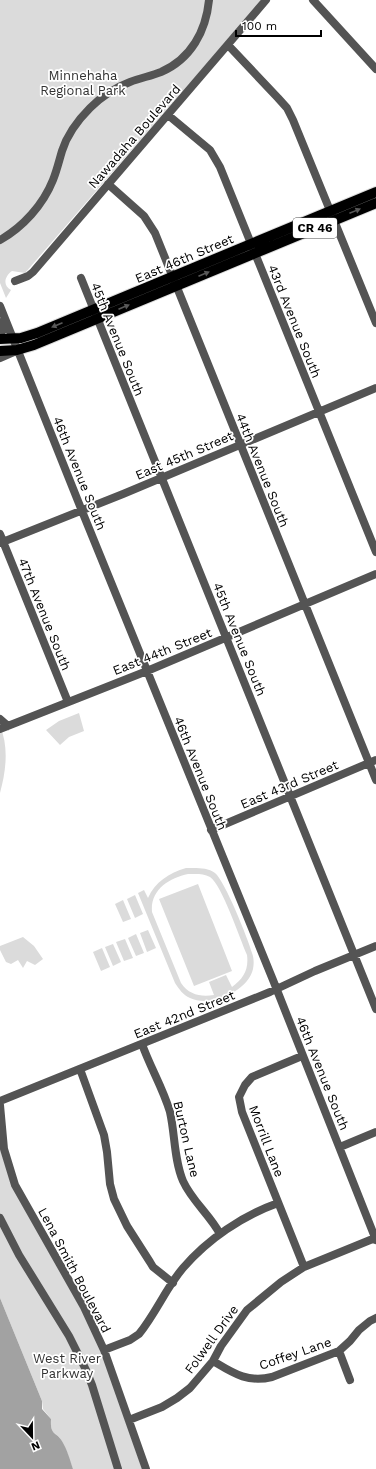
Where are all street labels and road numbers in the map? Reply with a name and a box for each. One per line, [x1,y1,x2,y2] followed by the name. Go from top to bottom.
[85,81,184,191] street label: Nawadaha Boulevard
[293,218,337,238] road number: CR 46
[133,231,236,286] street label: East 46th Street
[265,262,324,380] street label: 43rd Avenue South
[88,280,147,398] street label: 45th Avenue South
[233,411,292,529] street label: 44th Avenue South
[50,414,109,532] street label: 46th Avenue South
[133,428,236,483] street label: East 45th Street
[15,556,74,673] street label: 47th Avenue South
[210,580,269,698] street label: 45th Avenue South
[111,625,214,678] street label: East 44th Street
[171,714,230,832] street label: 46th Avenue South
[238,757,341,812] street label: East 43rd Street
[131,987,237,1042] street label: East 42nd Street
[293,1014,352,1132] street label: 46th Avenue South
[170,1100,203,1179] street label: Burton Lane
[246,1103,287,1179] street label: Morrill Lane
[35,1205,114,1335] street label: Lena Smith Boulevard
[181,1302,241,1377] street label: Folwell Drive
[257,1334,333,1373] street label: Coffey Lane

